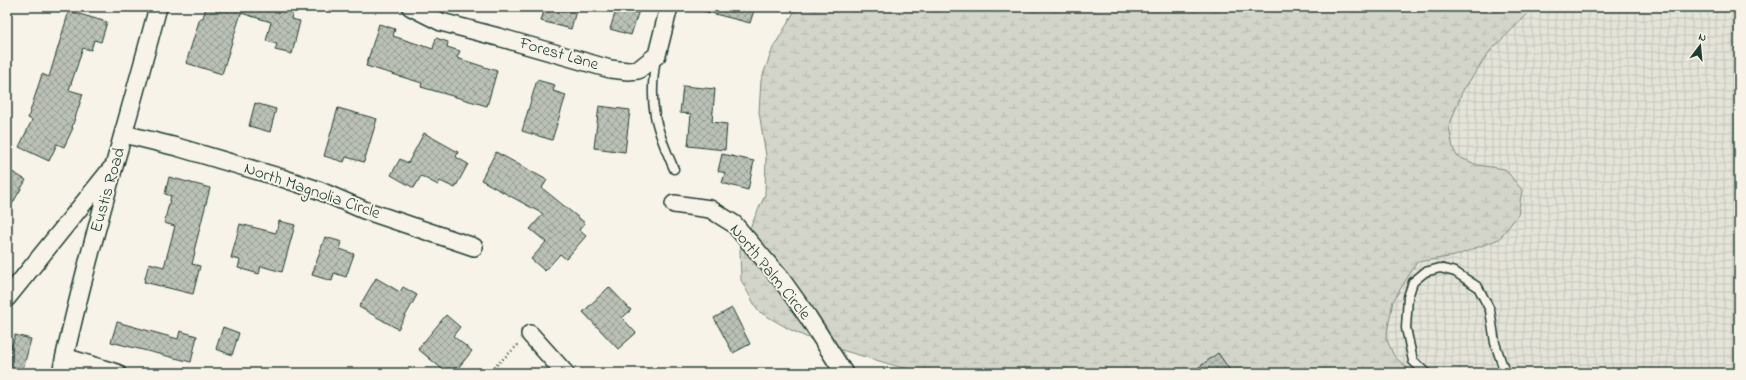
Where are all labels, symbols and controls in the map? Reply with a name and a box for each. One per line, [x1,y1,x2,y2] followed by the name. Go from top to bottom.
[1680,26,1720,66] north arrow
[1697,29,1708,46] text: N
[516,31,602,77] street label: Forest Lane
[84,144,132,235] street label: Eustis Road
[240,156,384,228] street label: North Magnolia Circle
[723,218,817,326] street label: North Palm Circle

